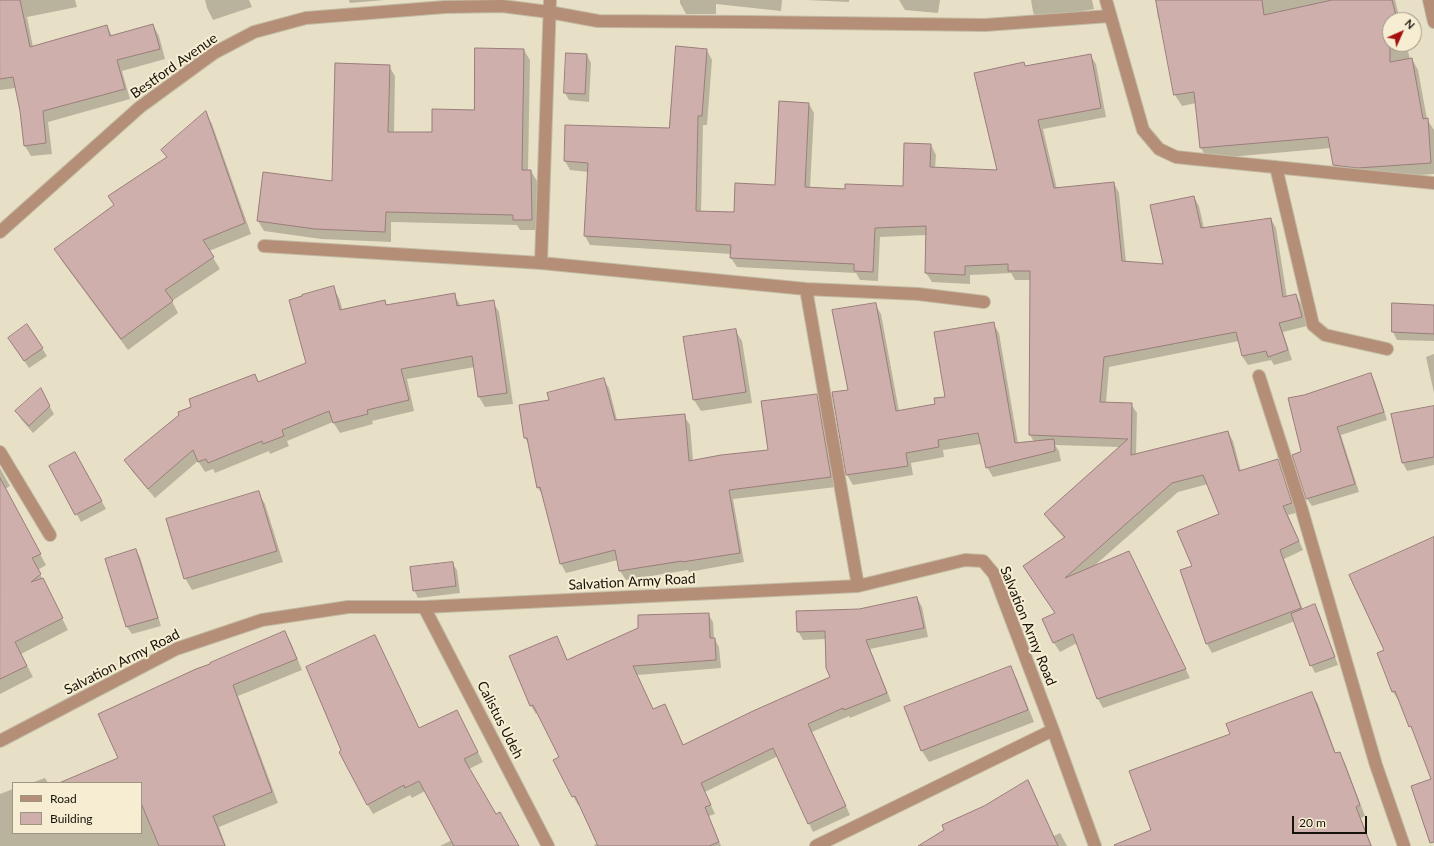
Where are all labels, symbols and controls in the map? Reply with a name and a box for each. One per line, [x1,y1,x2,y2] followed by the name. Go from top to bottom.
[1382,12,1422,52] north arrow
[1403,16,1418,31] text: N
[127,30,221,102] street label: Bestford Avenue
[996,564,1060,688] street label: Salvation Army Road
[568,570,696,594] street label: Salvation Army Road
[61,626,183,698] street label: Salvation Army Road
[473,679,527,761] street label: Calistus Udeh
[12,782,142,834] legend
[50,791,77,806] text: Road
[1294,808,1369,834] scale bar
[50,811,93,826] text: Building
[1299,815,1326,830] text: 20 m

